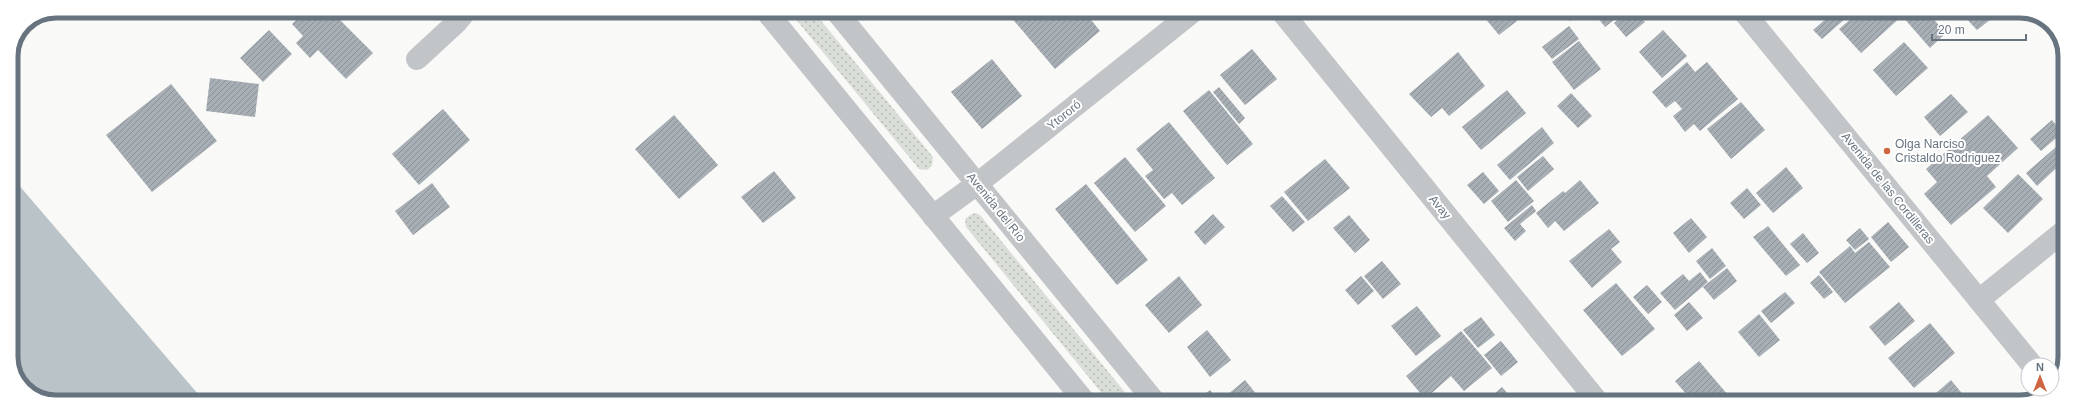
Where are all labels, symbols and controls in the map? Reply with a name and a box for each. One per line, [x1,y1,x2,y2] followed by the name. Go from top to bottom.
[1932,16,2026,42] scale bar
[1938,23,1965,37] text: 20 m
[1044,97,1084,133] street label: Ytororó
[1839,130,1937,246] street label: Avenida de las Cordilleras
[1895,137,2000,165] place label: Olga Narciso Cristaldo Rodriguez
[1882,146,1892,156] marker: Olga Narciso Cristaldo Rodriguez
[964,170,1028,244] street label: Avenida del Río
[1426,192,1454,222] street label: Avay
[2020,357,2060,397] north arrow
[2036,361,2044,373] text: N

